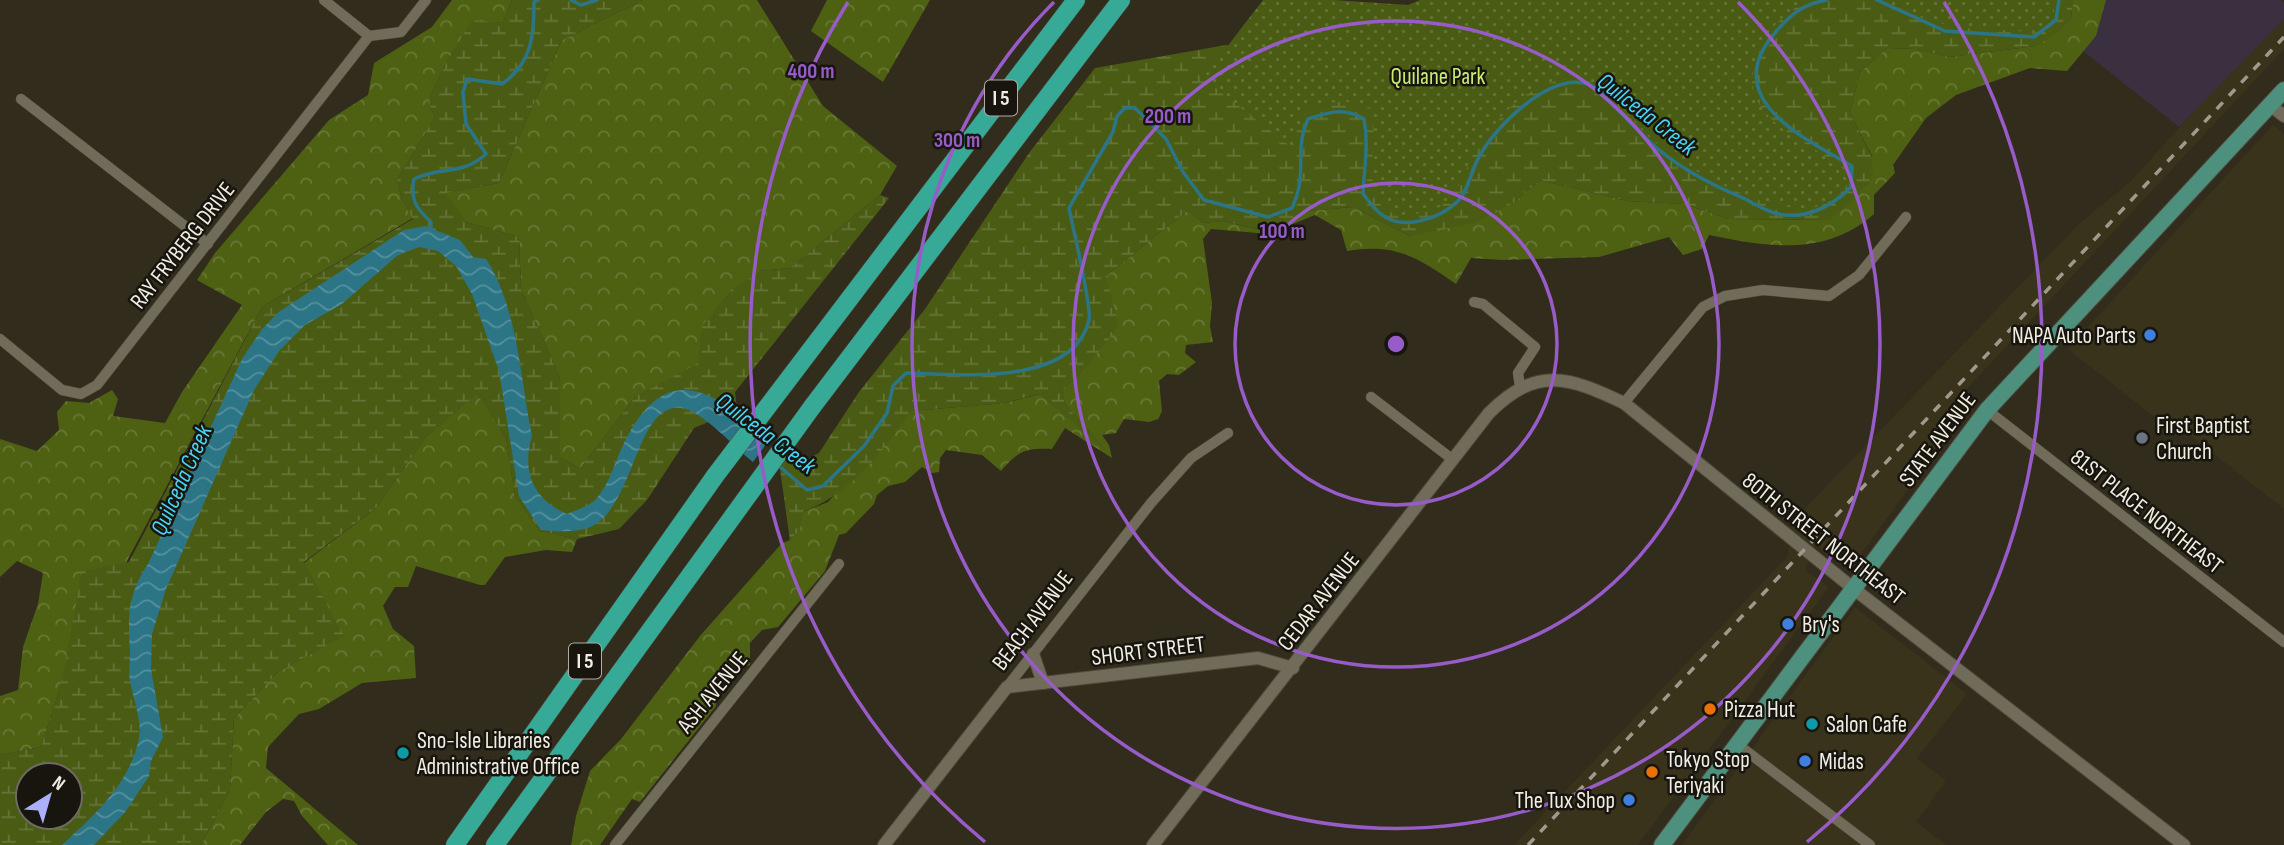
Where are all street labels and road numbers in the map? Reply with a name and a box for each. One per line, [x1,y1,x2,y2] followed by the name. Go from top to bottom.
[985,80,1017,116] road number: I 5
[125,177,241,315] street label: RAY FRYBERG DRIVE
[1893,387,1982,492] street label: STATE AVENUE
[2065,444,2228,580] street label: 81ST PLACE NORTHEAST
[1737,467,1910,611] street label: 80TH STREET NORTHEAST
[1272,547,1366,656] street label: CEDAR AVENUE
[986,565,1079,676] street label: BEACH AVENUE
[1090,630,1206,672] street label: SHORT STREET
[569,644,601,678] road number: I 5
[671,646,754,740] street label: ASH AVENUE

